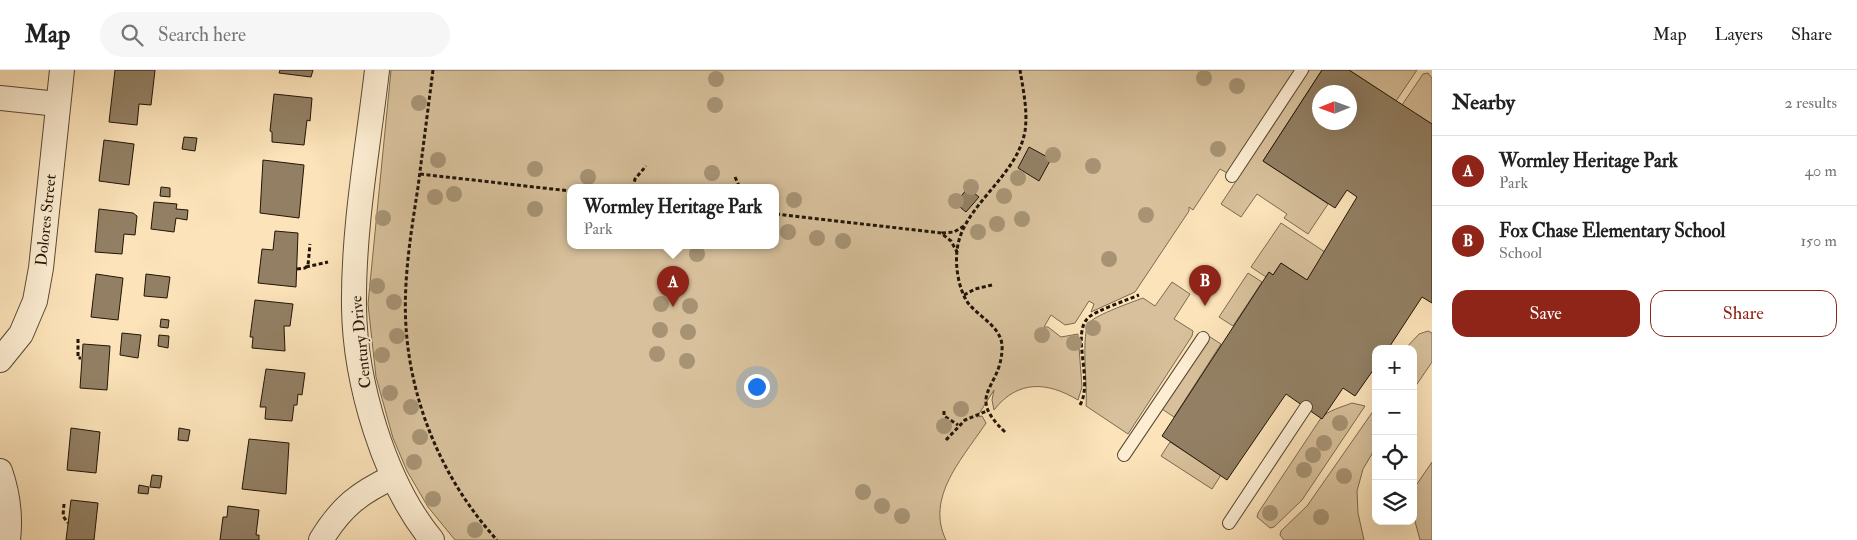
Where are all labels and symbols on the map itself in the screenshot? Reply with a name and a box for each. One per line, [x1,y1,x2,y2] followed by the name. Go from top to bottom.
[1312,85,1357,130] north arrow
[31,173,61,267] street label: Dolores Street
[1189,265,1221,306] pin: B
[657,266,689,307] pin: A
[346,294,376,389] street label: Century Drive
[744,374,770,400] your location

